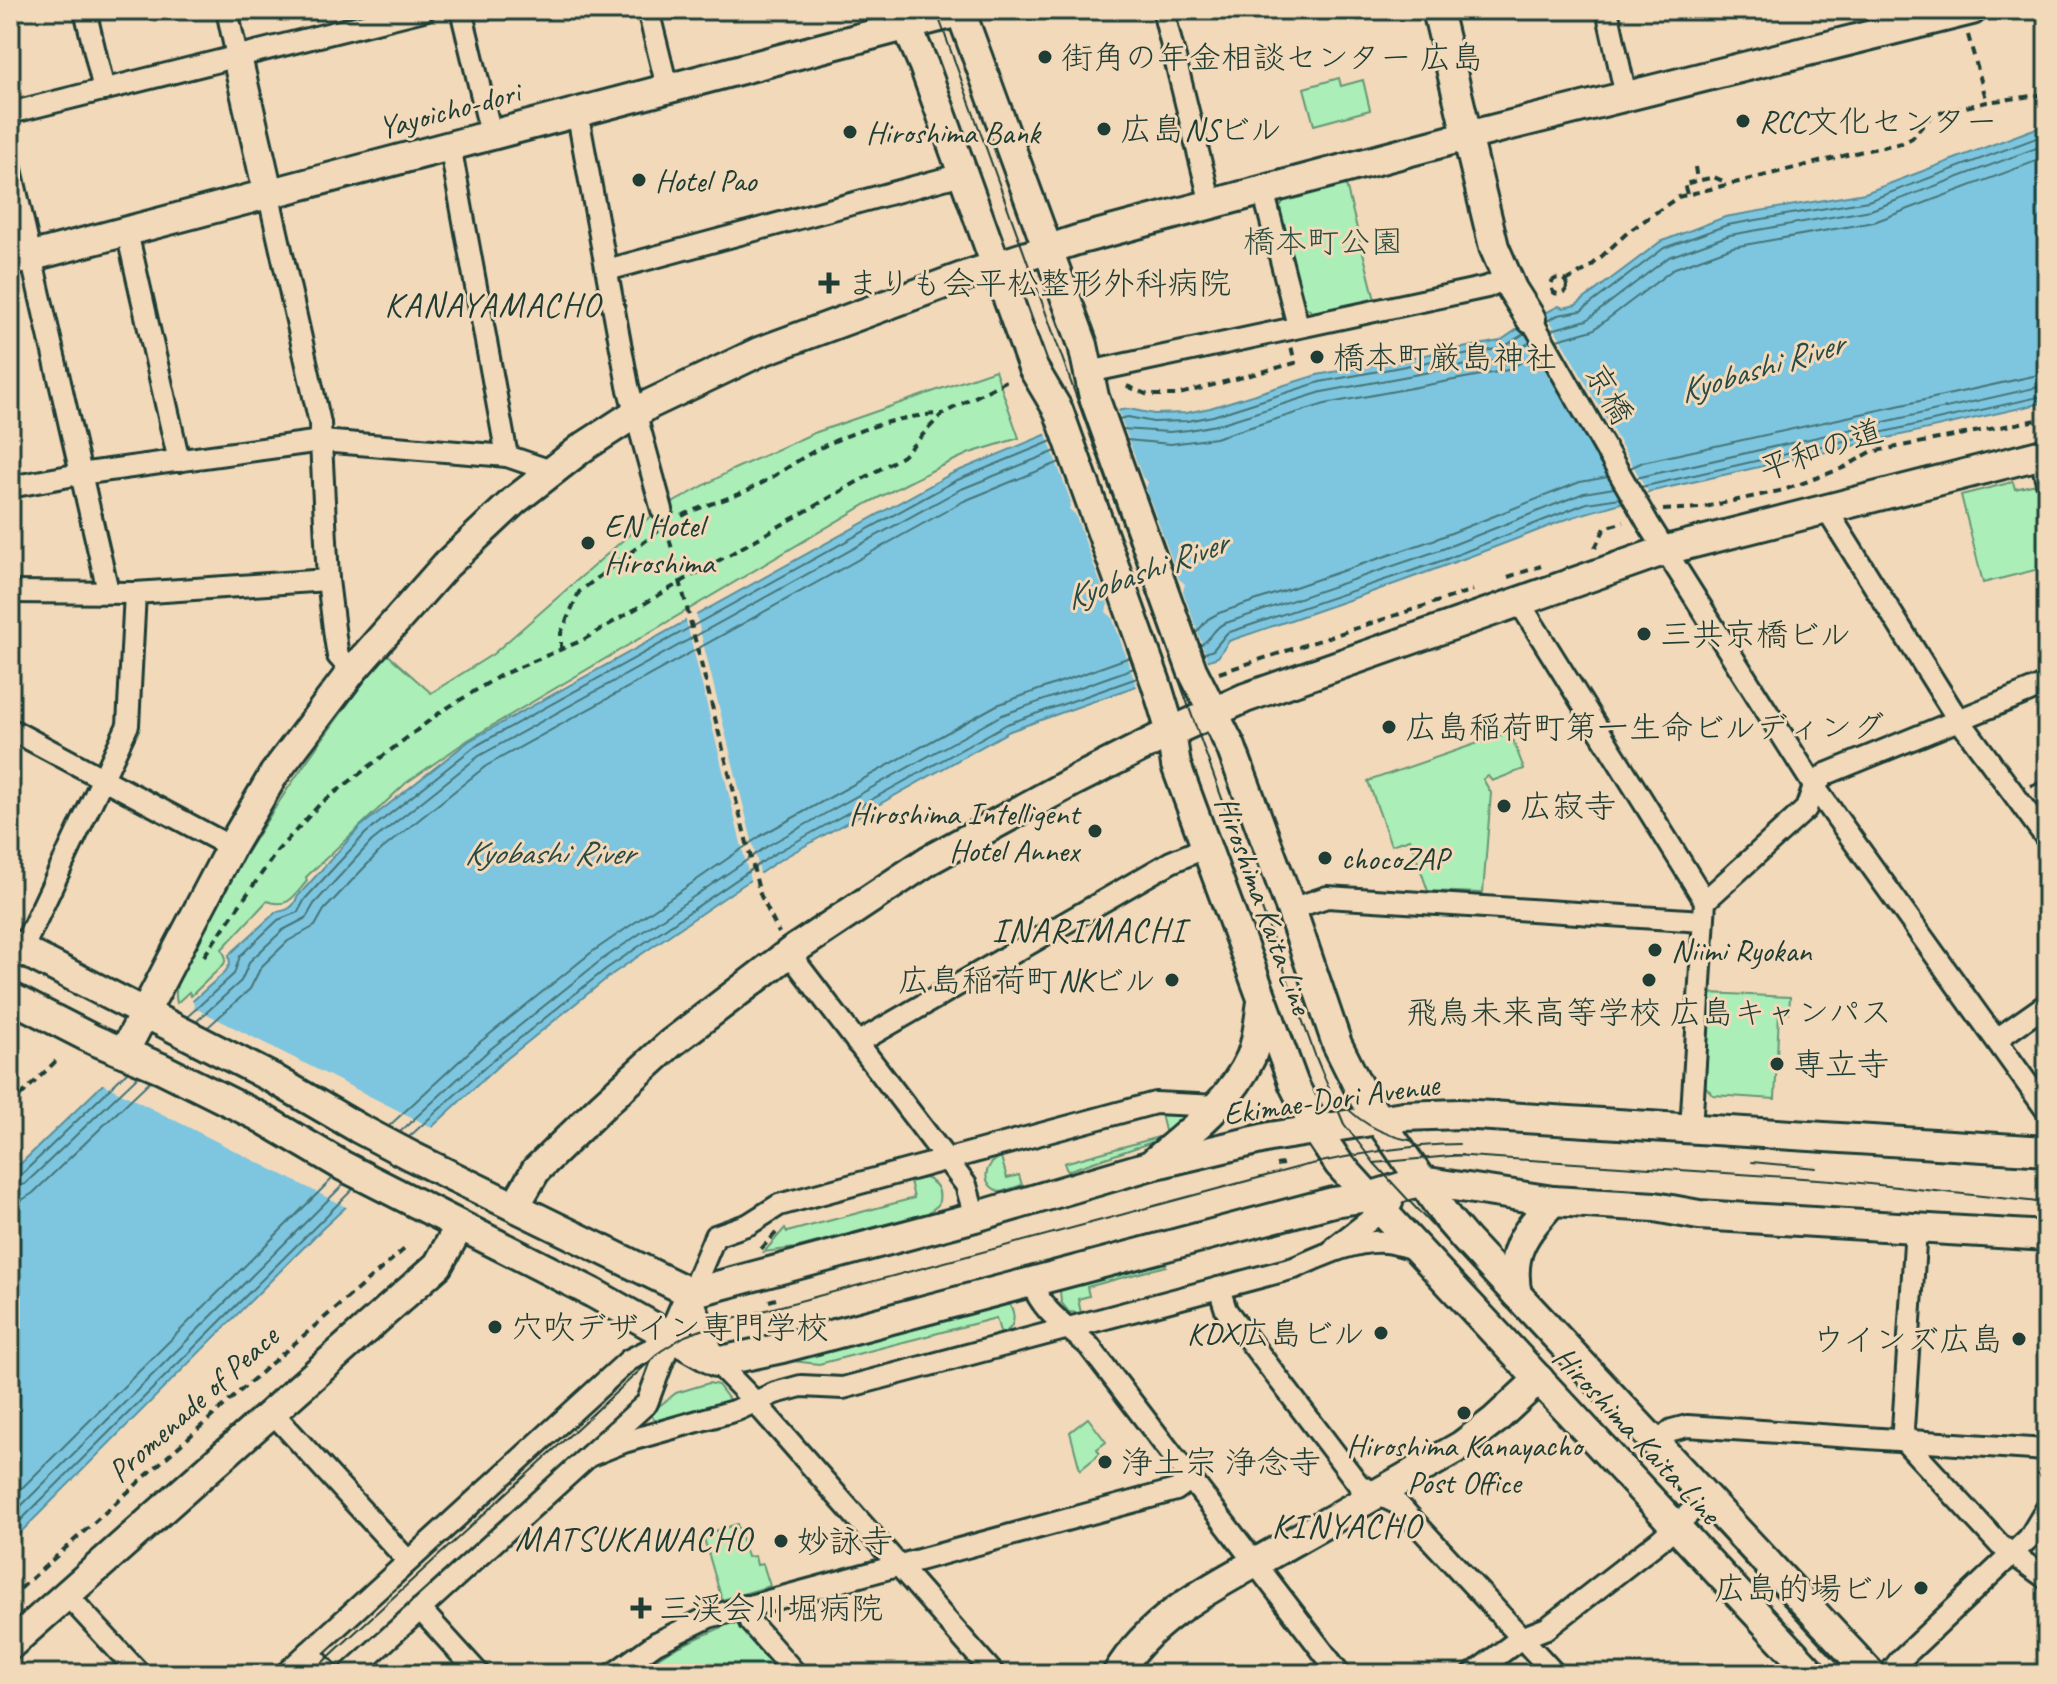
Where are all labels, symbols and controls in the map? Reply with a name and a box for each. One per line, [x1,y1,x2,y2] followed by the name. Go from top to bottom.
[1061,37,1483,78] place label: 街角の年金相談センター 広島
[1036,48,1054,66] marker: 街角の年金相談センター 広島
[374,70,528,148] street label: Yayoicho-dori
[1759,101,1997,142] place label: RCC文化センター
[1120,109,1282,150] place label: 広島NSビル
[866,112,1042,153] place label: Hiroshima Bank
[1734,112,1752,130] marker: RCC文化センター
[1095,120,1113,138] marker: 広島NSビル
[841,123,859,141] marker: Hiroshima Bank
[655,160,758,201] place label: Hotel Pao
[630,171,648,189] marker: Hotel Pao
[1243,221,1403,262] park label: 橋本町公園
[847,263,1231,304] place label: まりも会平松整形外科病院
[818,272,840,294] marker: まりも会平松整形外科病院
[385,283,604,326] district label: KANAYAMACHO
[1674,320,1854,412] water label: Kyobashi River
[1333,337,1557,378] place label: 橋本町厳島神社
[1308,348,1326,366] marker: 橋本町厳島神社
[1575,356,1643,432] street label: 京橋
[1754,410,1888,490] street label: 平和の道
[604,505,716,583] place label: EN Hotel Hiroshima
[1059,519,1238,619] water label: Kyobashi River
[579,534,597,552] marker: EN Hotel Hiroshima
[1660,614,1851,655] place label: 三共京橋ビル
[1635,625,1653,643] marker: 三共京橋ビル
[1405,707,1884,748] place label: 広島稲荷町第一生命ビルディング
[1380,718,1398,736] marker: 広島稲荷町第一生命ビルディング
[1520,786,1616,827] place label: 広寂寺
[1206,791,1323,1022] street label: Hiroshima Kaita Line
[849,793,1082,871] place label: Hiroshima Intelligent Hotel Annex
[1495,797,1513,815] marker: 広寂寺
[1086,822,1104,840] marker: Hiroshima Intelligent Hotel Annex
[464,831,639,874] water label: Kyobashi River
[1341,838,1453,879] place label: chocoZAP
[1316,849,1334,867] marker: chocoZAP
[992,908,1191,951] district label: INARIMACHI
[1671,930,1813,971] place label: Niimi Ryokan
[1646,941,1664,959] marker: Niimi Ryokan
[898,960,1156,1001] place label: 広島稲荷町NKビル
[1163,971,1181,989] marker: 広島稲荷町NKビル
[1640,971,1658,989] marker: 飛鳥未来高等学校 広島キャンパス
[1406,992,1892,1033] place label: 飛鳥未来高等学校 広島キャンパス
[1793,1044,1889,1085] place label: 専立寺
[1768,1055,1786,1073] marker: 専立寺
[1221,1063,1444,1134] street label: Ekimae-Dori Avenue
[511,1307,829,1348] place label: 穴吹デザイン専門学校
[1187,1313,1365,1354] place label: KDX広島ビル
[99,1315,289,1491] street label: Promenade of Peace
[486,1318,504,1336] marker: 穴吹デザイン専門学校
[1812,1319,2003,1360] place label: ウインズ広島
[1372,1324,1390,1342] marker: KDX広島ビル
[2010,1330,2028,1348] marker: ウインズ広島
[1544,1337,1732,1535] street label: Hiroshima Kaita Line
[1455,1404,1473,1422] marker: Hiroshima Kanayacho Post Office
[1346,1425,1586,1503] place label: Hiroshima Kanayacho Post Office
[1121,1442,1321,1483] place label: 浄土宗 浄念寺
[1096,1453,1114,1471] marker: 浄土宗 浄念寺
[1272,1504,1424,1547] district label: KINYACHO
[515,1517,755,1560] district label: MATSUKAWACHO
[797,1521,893,1562] place label: 妙詠寺
[772,1532,790,1550] marker: 妙詠寺
[1714,1568,1905,1609] place label: 広島的場ビル
[1912,1579,1930,1597] marker: 広島的場ビル
[659,1588,883,1629] place label: 三渓会川堀病院
[630,1597,652,1619] marker: 三渓会川堀病院

